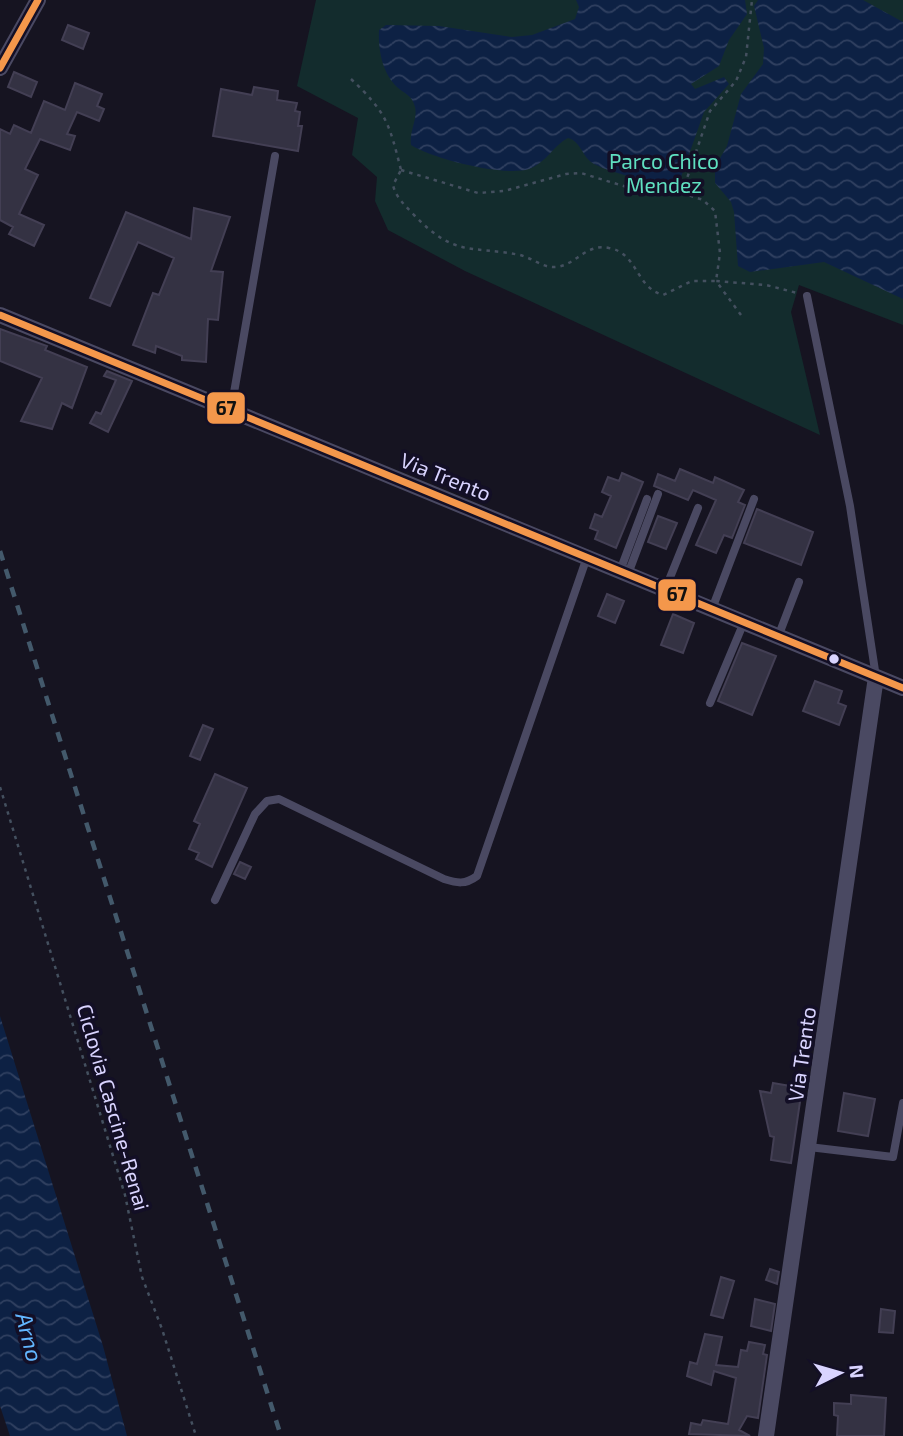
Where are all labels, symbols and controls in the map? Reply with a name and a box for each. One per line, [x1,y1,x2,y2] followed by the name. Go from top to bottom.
[609,148,719,197] park label: Parco Chico Mendez
[206,391,246,425] line badge: 67
[215,396,237,419] text: 67
[397,447,495,505] street label: Via Trento
[657,578,697,612] line badge: 67
[666,582,688,605] text: 67
[827,652,841,666] unlabelled marker
[73,1001,155,1213] street label: Ciclovia Cascine-Renai
[782,1005,820,1103] street label: Via Trento
[10,1309,50,1364] water label: Arno
[805,1338,875,1408] north arrow
[845,1364,869,1379] text: N

